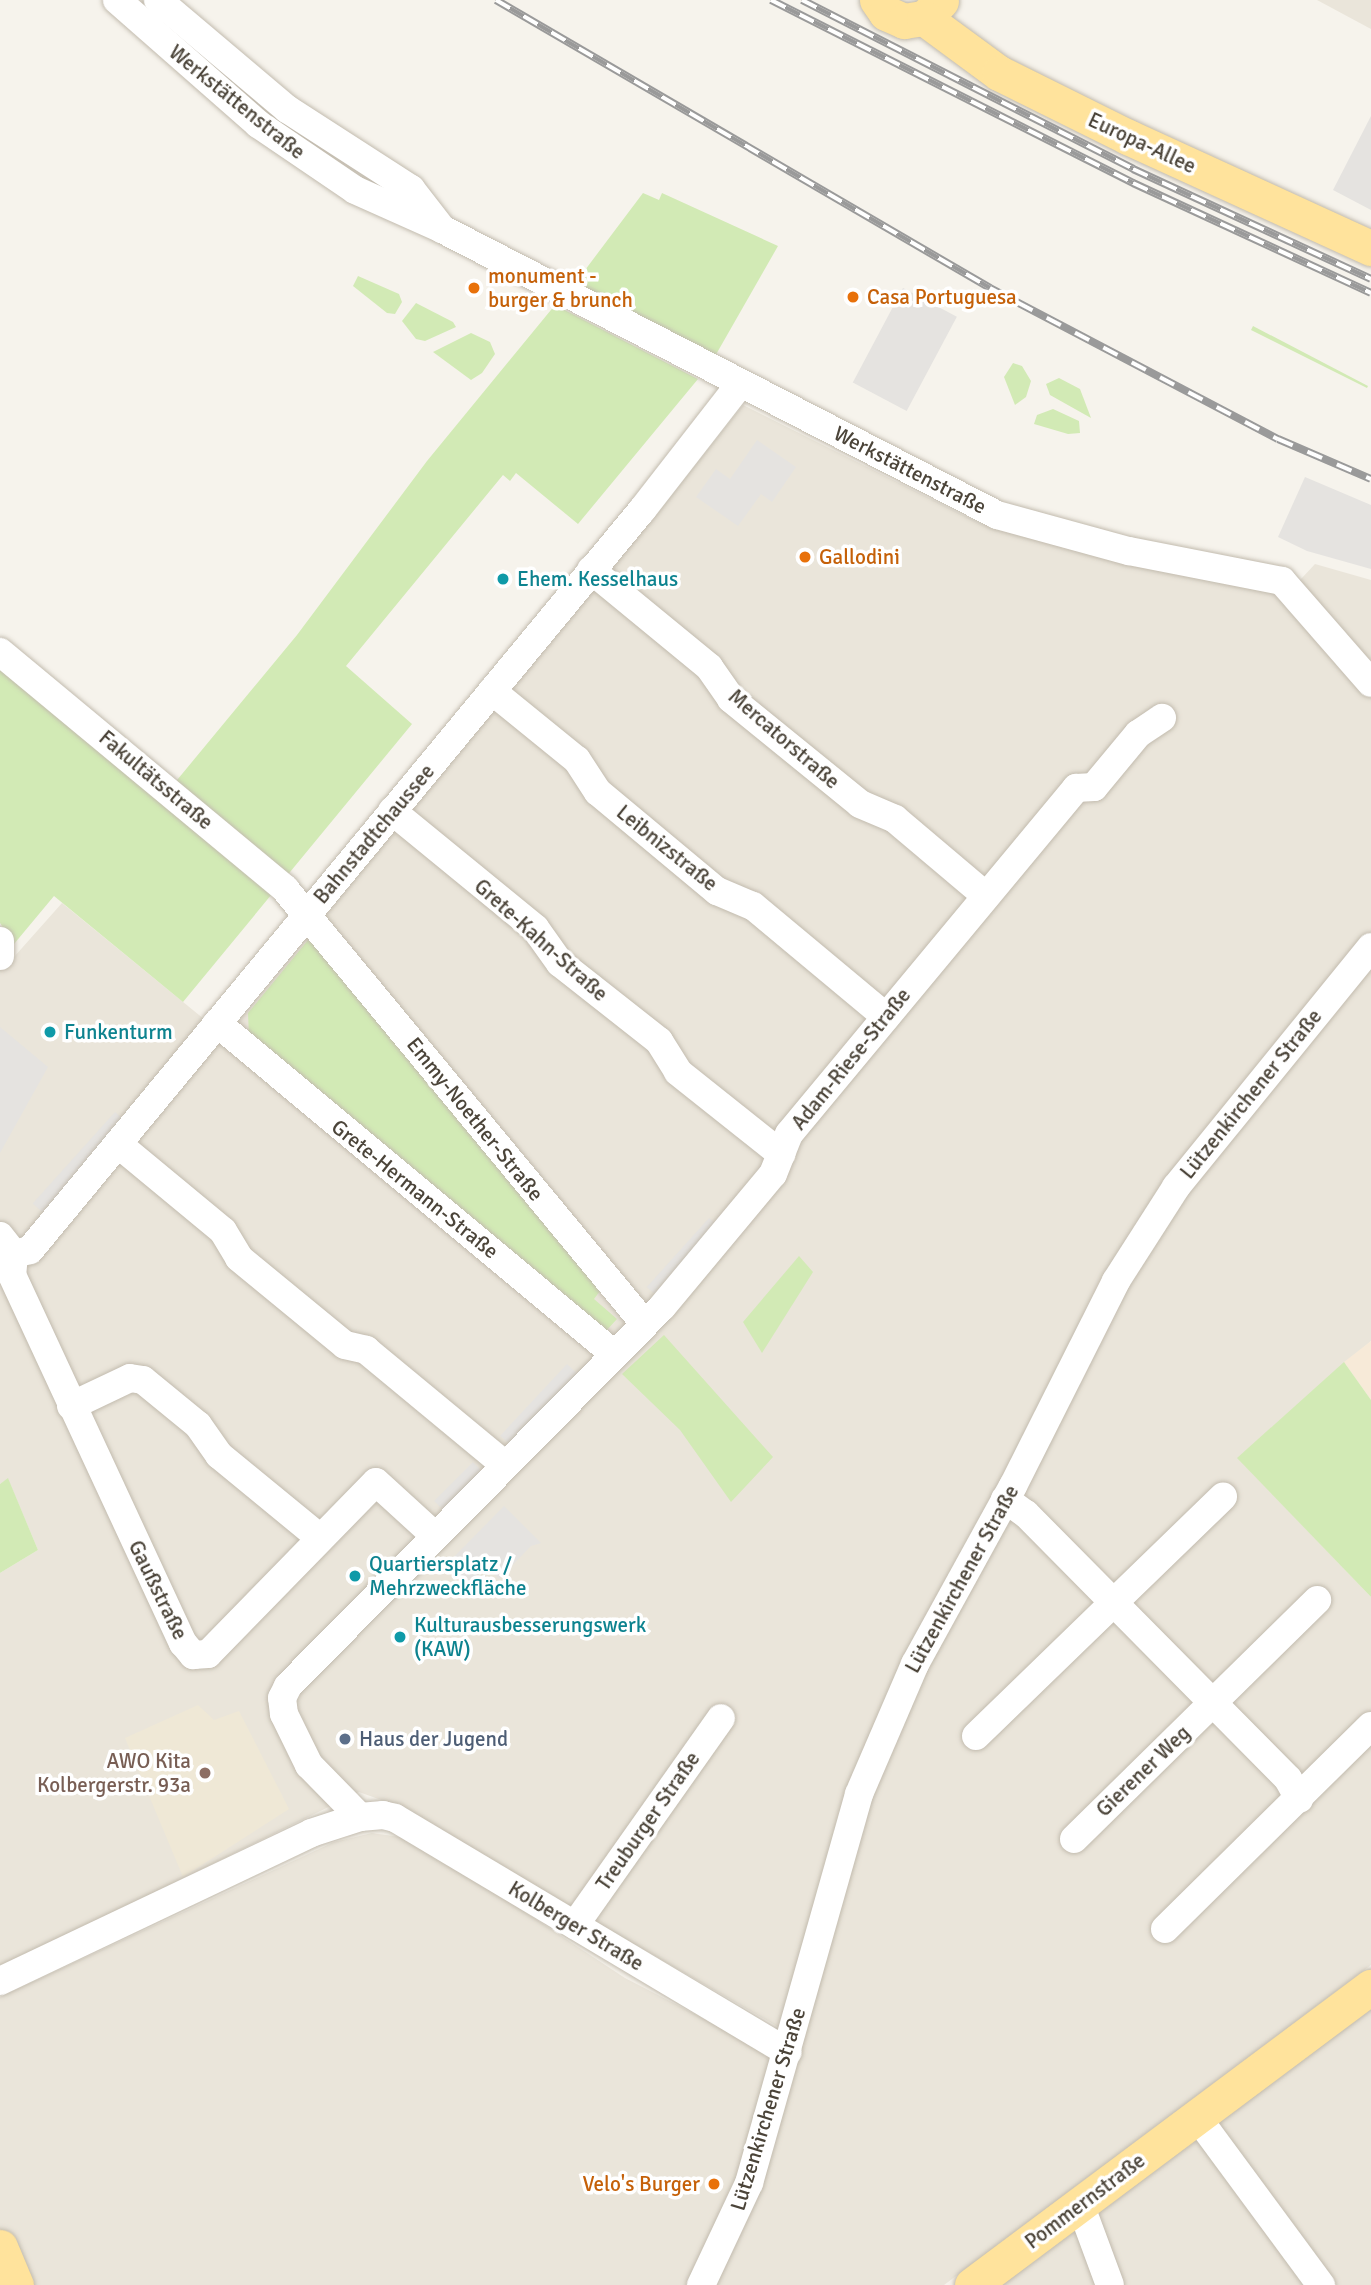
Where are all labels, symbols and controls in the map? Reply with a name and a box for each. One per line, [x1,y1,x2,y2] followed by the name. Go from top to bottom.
[164,39,310,165] street label: Werkstättenstraße
[1084,107,1200,179] street label: Europa-Allee
[488,263,633,313] place label: monument - burger & brunch
[466,280,482,296] marker: monument - burger & brunch
[867,284,1017,310] place label: Casa Portuguesa
[845,289,861,305] marker: Casa Portuguesa
[830,421,990,519] street label: Werkstättenstraße
[819,544,900,570] place label: Gallodini
[797,549,813,565] marker: Gallodini
[517,566,678,592] place label: Ehem. Kesselhaus
[495,571,511,587] marker: Ehem. Kesselhaus
[723,684,845,794] street label: Mercatorstraße
[94,725,218,835] street label: Fakultätsstraße
[308,759,440,909] street label: Bahnstadtchaussee
[611,800,723,896] street label: Leibnizstraße
[469,874,613,1006] street label: Grete-Kahn-Straße
[786,983,916,1135] street label: Adam-Riese-Straße
[1175,1004,1327,1184] street label: Lützenkirchener Straße
[64,1019,173,1045] place label: Funkenturm
[42,1024,58,1040] marker: Funkenturm
[401,1032,549,1206] street label: Emmy-Noether-Straße
[327,1114,503,1264] street label: Grete-Hermann-Straße
[900,1481,1024,1677] street label: Lützenkirchener Straße
[123,1536,193,1644] street label: Gaußstraße
[369,1551,526,1601] place label: Quartiersplatz / Mehrzweckfläche
[347,1568,363,1584] marker: Quartiersplatz / Mehrzweckfläche
[414,1612,646,1662] place label: Kulturausbesserungswerk (KAW)
[392,1629,408,1645] marker: Kulturausbesserungswerk (KAW)
[1091,1720,1195,1822] street label: Gierener Weg
[359,1726,508,1752] place label: Haus der Jugend
[337,1731,353,1747] marker: Haus der Jugend
[591,1747,705,1895] street label: Treuburger Straße
[37,1748,191,1798] place label: AWO Kita Kolbergerstr. 93a
[197,1765,213,1781] marker: AWO Kita Kolbergerstr. 93a
[504,1876,648,1976] street label: Kolberger Straße
[725,2004,811,2214] street label: Lützenkirchener Straße
[1020,2148,1150,2254] street label: Pommernstraße
[582,2171,700,2197] place label: Velo's Burger
[706,2176,722,2192] marker: Velo's Burger

